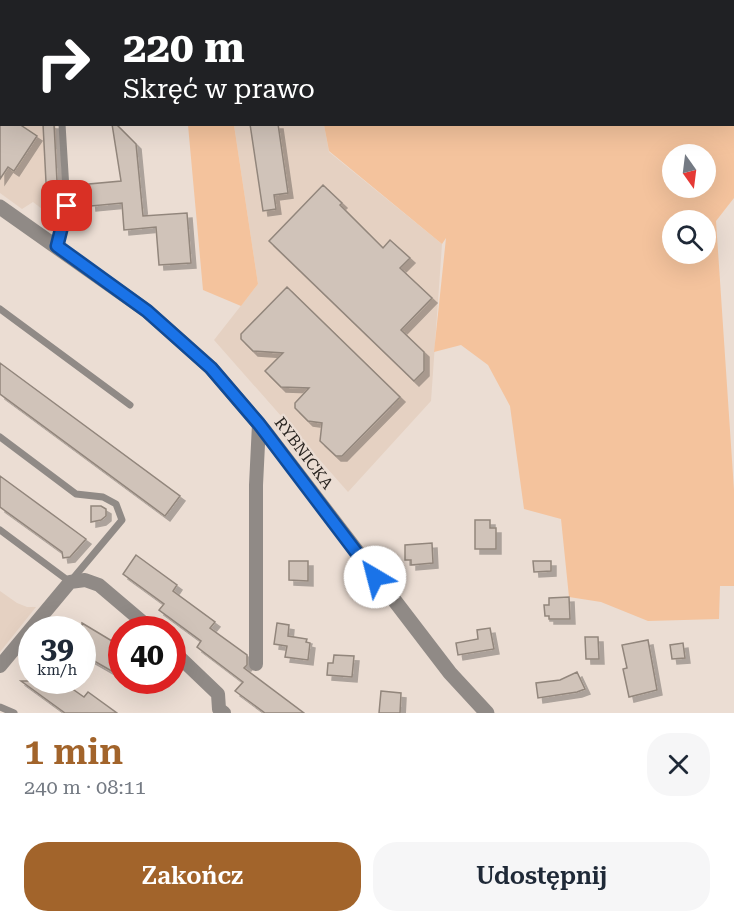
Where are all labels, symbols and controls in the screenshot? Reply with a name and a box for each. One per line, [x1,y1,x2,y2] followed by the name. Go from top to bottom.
[123,23,245,72] text: 220 m
[24,24,102,102] icon: right
[123,73,315,105] text: Skręć w prawo
[662,144,716,198] north arrow
[662,144,716,264] map controls
[41,180,92,231] pin
[50,189,83,222] icon: arrive
[662,210,716,264] button: search
[271,413,338,494] street label: RYBNICKA
[343,545,407,609] position arrow
[108,616,186,694] speed limit sign: 40
[40,630,74,665] text: 39
[37,661,77,679] text: km/h
[24,731,123,773] text: 1 min
[647,733,710,796] button: close
[24,775,146,799] text: 240 m · 08:11
[24,842,361,911] button: Zakończ
[373,842,710,911] button: Udostępnij

